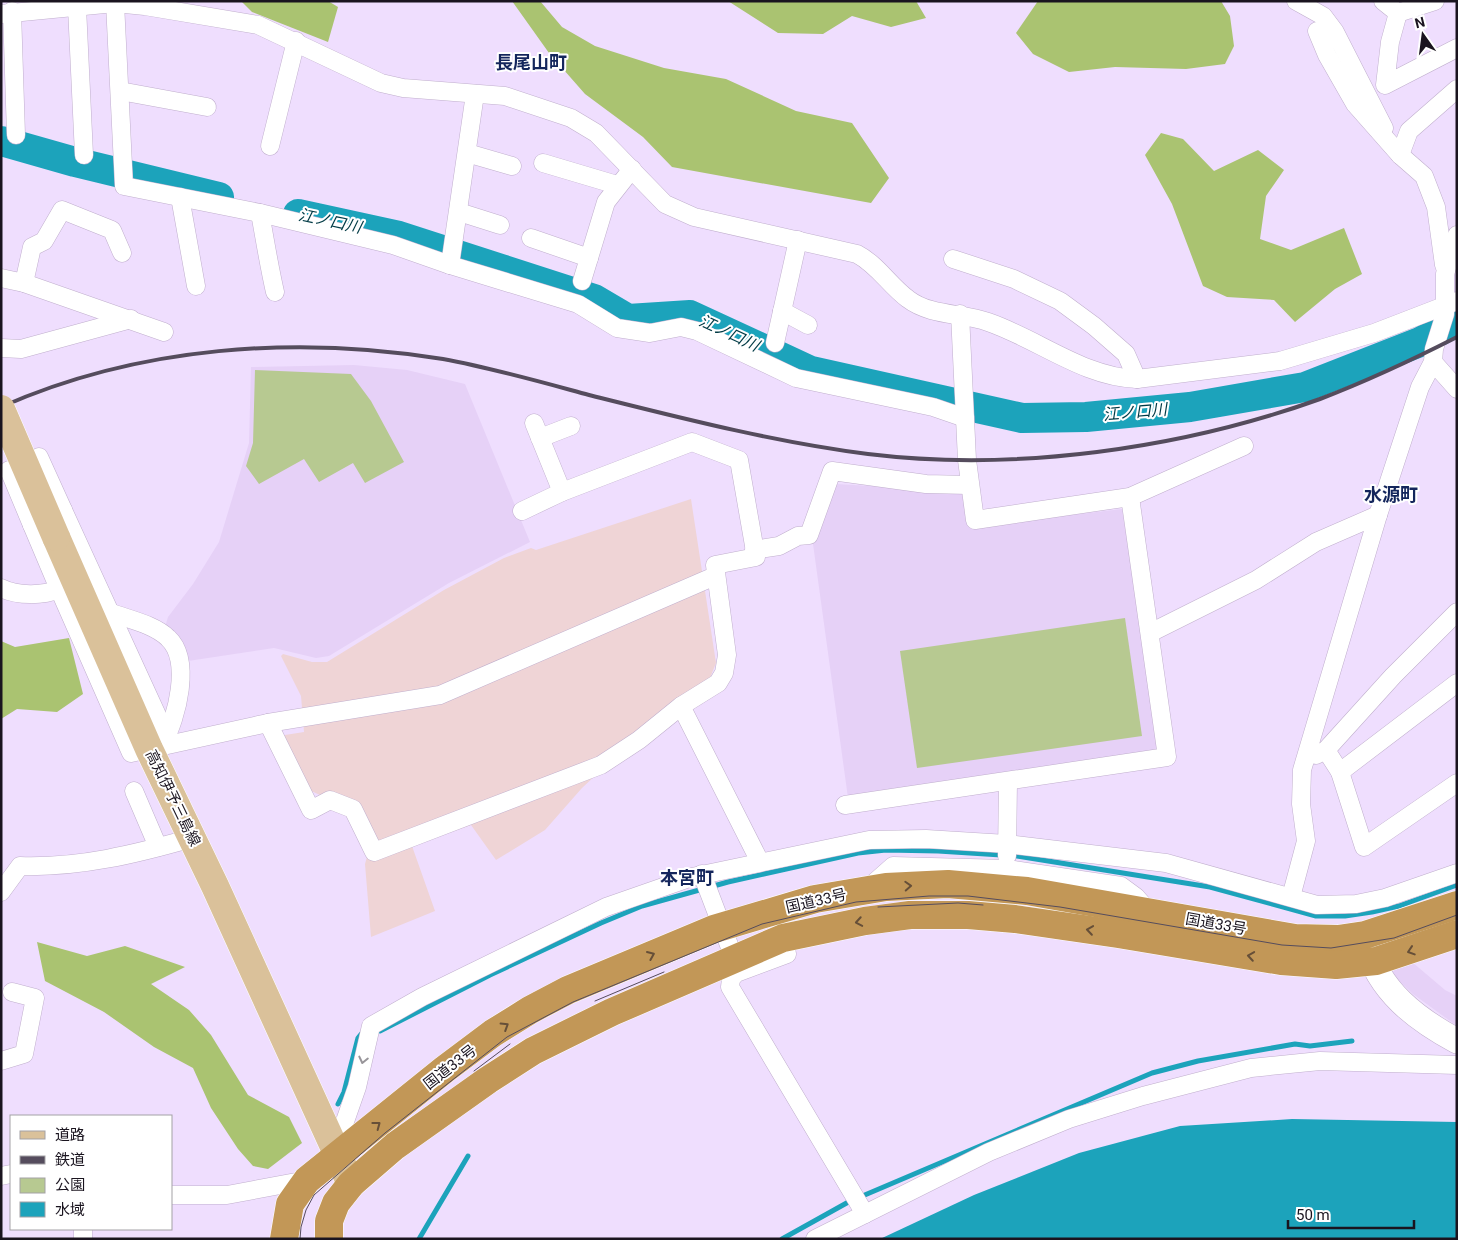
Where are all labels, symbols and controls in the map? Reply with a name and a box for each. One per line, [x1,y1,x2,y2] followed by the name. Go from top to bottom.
[1398,10,1448,60] north arrow
[1413,13,1427,31] text: N
[495,52,567,73] district label: 長尾山町
[297,205,365,237] water label: 江ノ口川
[696,311,764,356] water label: 江ノ口川
[1102,400,1170,424] water label: 江ノ口川
[1364,484,1418,505] district label: 水源町
[142,747,204,849] street label: 高知伊予三島線
[660,867,714,888] district label: 本宮町
[904,881,912,891] one-way arrow
[784,885,848,917] street label: 国道33号
[1184,910,1248,938] street label: 国道33号
[855,916,864,926] one-way arrow
[1086,925,1095,935] one-way arrow
[1407,945,1416,955] one-way arrow
[646,951,655,961] one-way arrow
[1246,952,1255,962] one-way arrow
[500,1022,509,1032] one-way arrow
[420,1041,480,1093] street label: 国道33号
[358,1055,369,1064] one-way arrow
[10,1115,172,1230] legend
[371,1122,380,1130] one-way arrow
[55,1126,85,1144] text: 道路
[55,1151,85,1169] text: 鉄道
[55,1176,85,1194] text: 公園
[1288,1198,1414,1230] scale bar
[55,1201,85,1219] text: 水域
[1296,1206,1330,1224] text: 50 m

